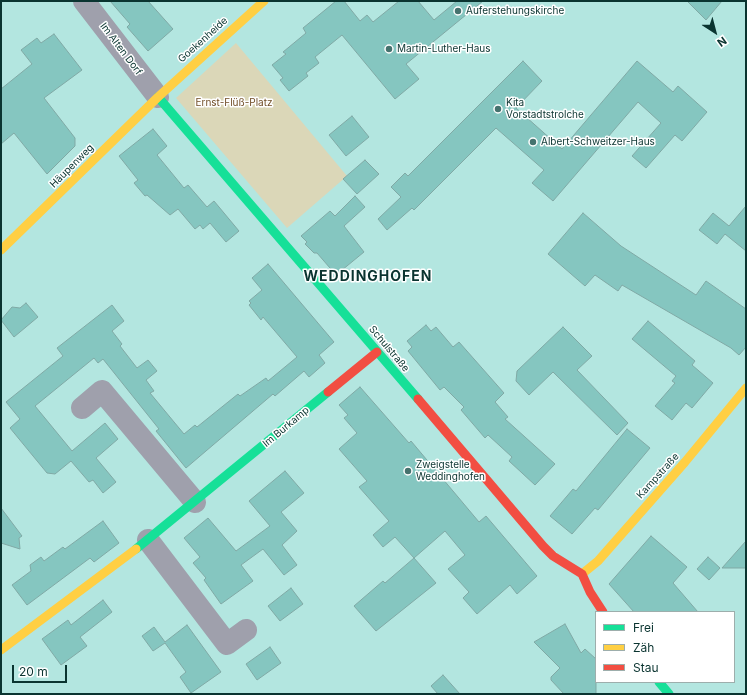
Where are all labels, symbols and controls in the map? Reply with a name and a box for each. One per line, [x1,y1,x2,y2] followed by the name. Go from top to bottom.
[466,5,564,17] place label: Auferstehungskirche
[453,6,463,16] marker: Auferstehungskirche
[695,12,735,52] north arrow
[176,15,230,65] street label: Goekenheide
[97,21,145,77] street label: Im Alten Dorf
[715,34,730,50] text: N
[397,43,491,55] place label: Martin-Luther-Haus
[384,44,394,54] marker: Martin-Luther-Haus
[195,97,273,109] park label: Ernst-Flüß-Platz
[506,97,584,120] place label: Kita Vorstadtstrolche
[493,104,503,114] marker: Kita Vorstadtstrolche
[541,136,655,148] place label: Albert-Schweitzer-Haus
[528,137,538,147] marker: Albert-Schweitzer-Haus
[48,142,96,190] street label: Häupenweg
[304,269,432,285] district label: WEDDINGHOFEN
[366,324,412,374] street label: Schulstraße
[260,404,312,450] street label: Im Burkamp
[634,451,682,501] street label: Kampstraße
[416,459,485,482] place label: Zweigstelle Weddinghofen
[403,466,413,476] marker: Zweigstelle Weddinghofen
[595,611,735,683] legend
[633,620,654,635] text: Frei
[633,640,654,655] text: Zäh
[14,657,69,683] scale bar
[633,660,659,675] text: Stau
[19,664,48,679] text: 20 m

